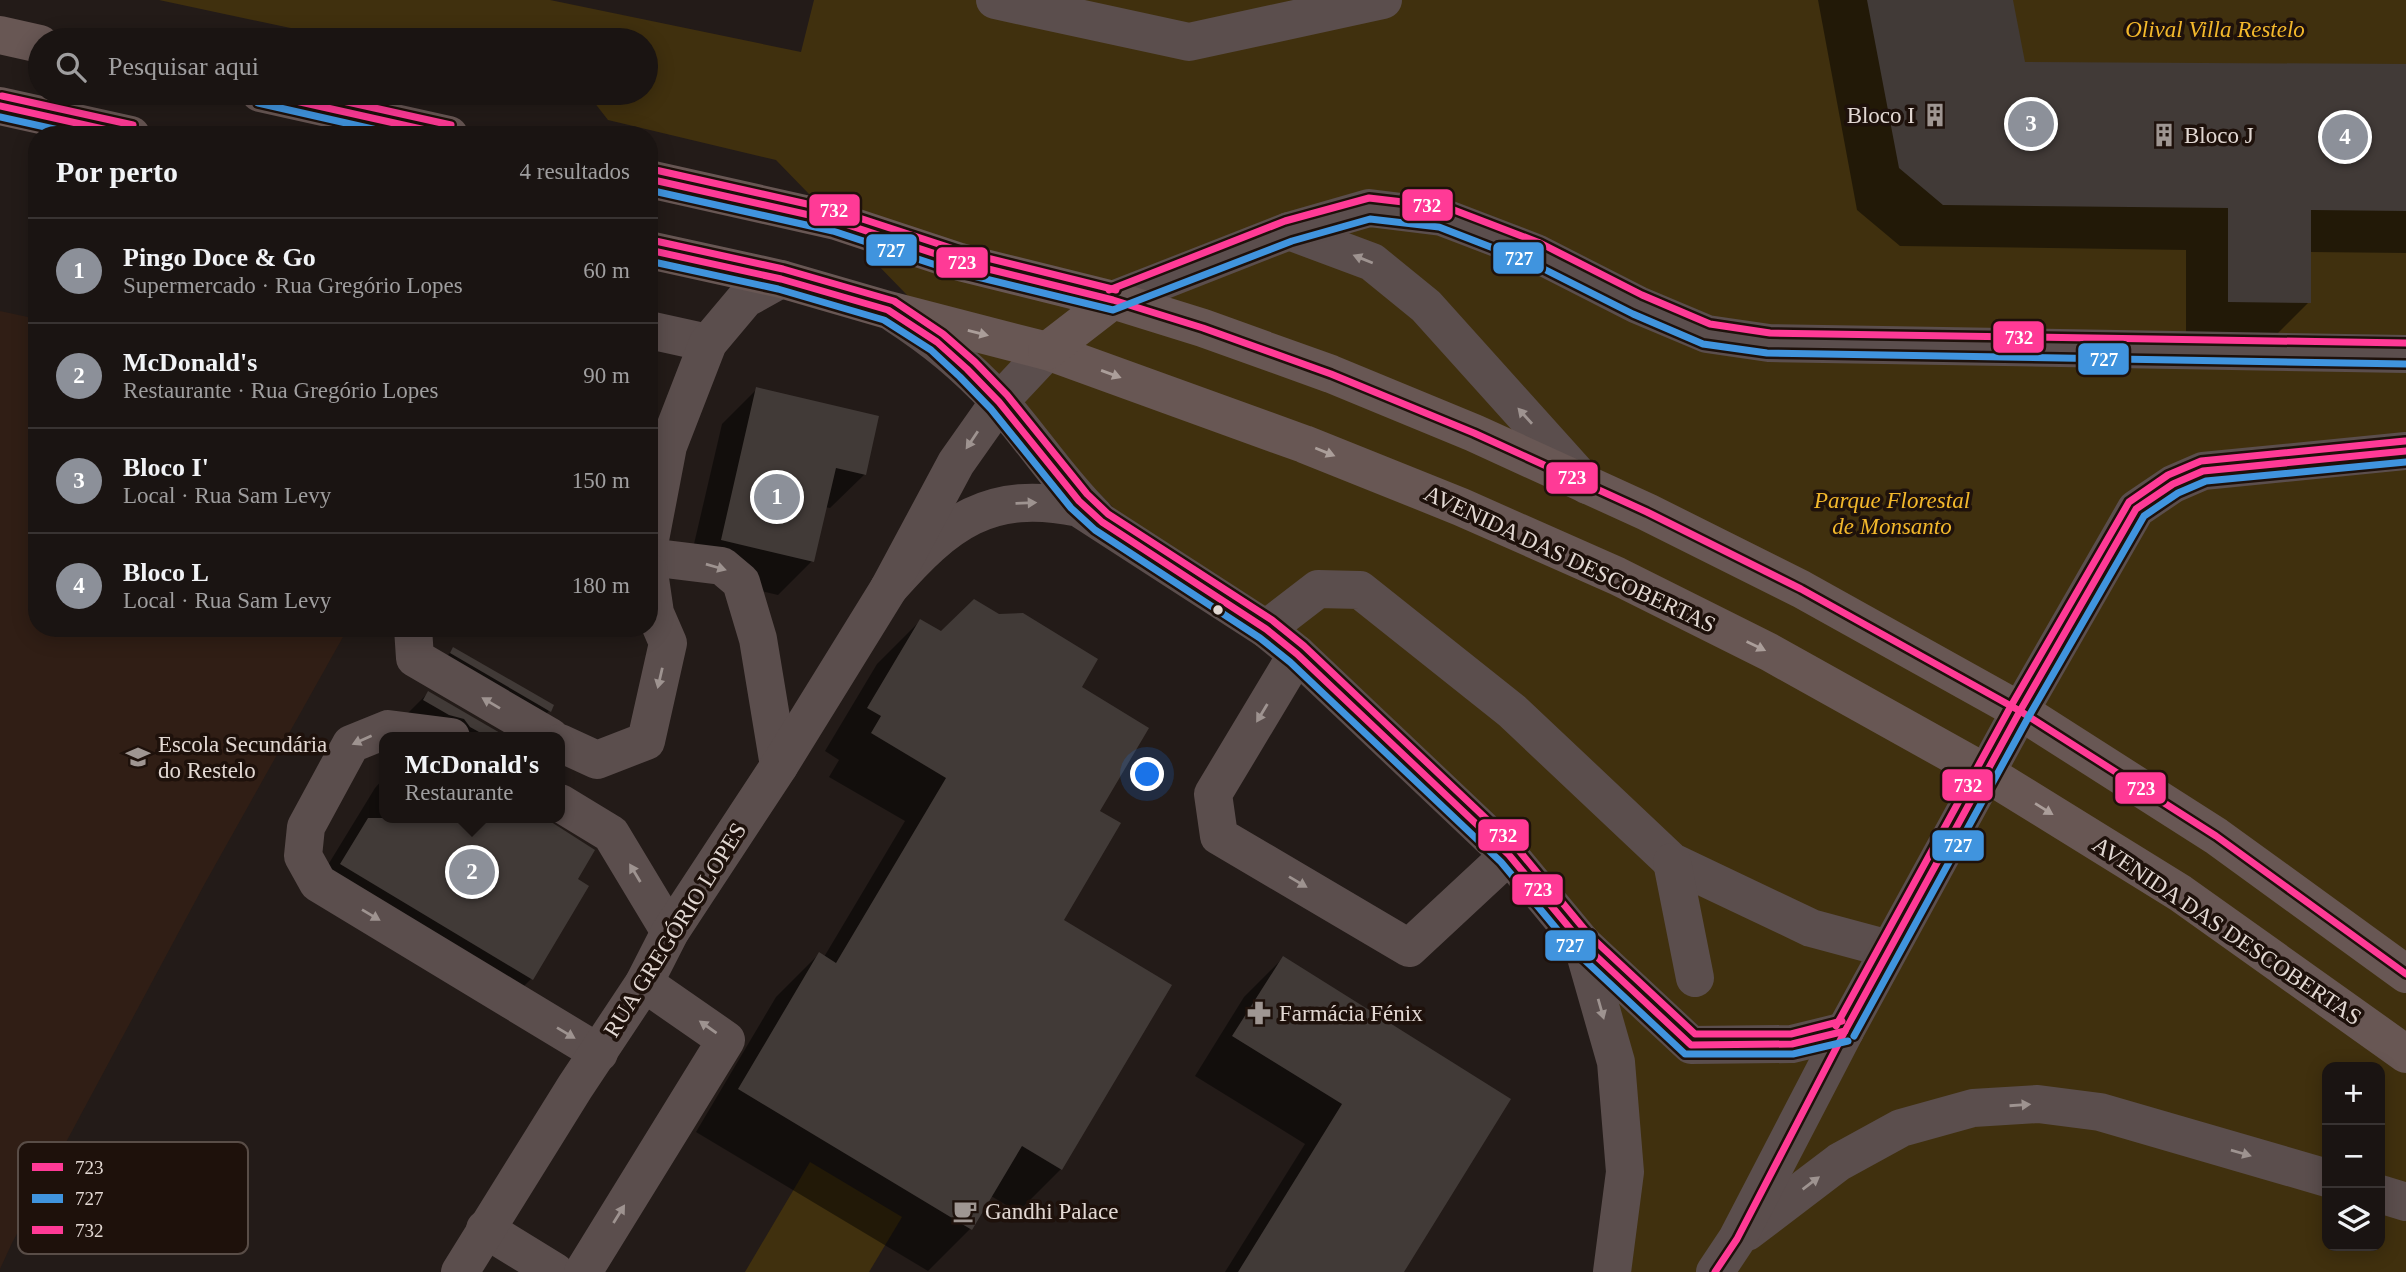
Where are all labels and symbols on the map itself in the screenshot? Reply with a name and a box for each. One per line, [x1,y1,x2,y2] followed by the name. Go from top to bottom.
[2125,17,2305,42] park label: Olival Villa Restelo
[2008,98,2054,150] pin: 3
[1921,101,1949,129] building icon: Bloco I
[1847,103,1915,128] place label: Bloco I
[2322,111,2368,163] pin: 4
[2150,121,2178,149] building icon: Bloco J
[2184,123,2254,148] place label: Bloco J
[1401,188,1454,222] line badge: 732
[808,193,861,227] line badge: 732
[1413,195,1441,216] text: 732
[820,200,848,221] text: 732
[865,233,918,267] line badge: 727
[877,240,906,261] text: 727
[1492,241,1545,275] line badge: 727
[935,246,989,279] line badge: 723
[1505,248,1534,269] text: 727
[948,252,976,273] text: 723
[1352,254,1373,265] one-way arrow
[1992,320,2045,354] line badge: 732
[2005,327,2033,348] text: 732
[967,328,989,339] one-way arrow
[2077,342,2130,376] line badge: 727
[2090,349,2119,370] text: 727
[1101,369,1122,380] one-way arrow
[1517,407,1533,425] one-way arrow
[966,431,979,450] one-way arrow
[1315,447,1336,458] one-way arrow
[1545,461,1599,495] line badge: 723
[1558,467,1586,488] text: 723
[754,471,800,523] pin: 1
[1420,480,1720,638] street label: AVENIDA DAS DESCOBERTAS
[1813,488,1970,539] park label: Parque Florestal de Monsanto
[1015,497,1037,508] one-way arrow
[706,562,728,573] one-way arrow
[1211,603,1225,617] unlabelled marker
[1746,640,1766,651] one-way arrow
[655,667,666,689] one-way arrow
[481,696,500,709] one-way arrow
[1256,703,1268,722] one-way arrow
[158,732,327,783] place label: Escola Secundária do Restelo
[351,735,372,746] one-way arrow
[124,743,152,771] school or university icon: Escola Secundária do Restelo
[1130,757,1164,791] your location
[1941,768,1994,802] line badge: 732
[2114,771,2167,805] line badge: 723
[1954,775,1982,796] text: 732
[2127,778,2155,799] text: 723
[2034,802,2053,815] one-way arrow
[598,818,751,1042] street label: RUA GREGÓRIO LOPES
[1477,818,1530,852] line badge: 732
[1489,825,1517,846] text: 732
[1931,829,1985,862] line badge: 727
[2088,832,2366,1030] street label: AVENIDA DAS DESCOBERTAS
[1944,835,1973,856] text: 727
[449,846,495,898] pin: 2
[628,864,641,883] one-way arrow
[1511,873,1564,906] line badge: 723
[1288,876,1307,888] one-way arrow
[1524,879,1552,900] text: 723
[362,909,381,922] one-way arrow
[1544,929,1597,962] line badge: 727
[1556,935,1585,956] text: 727
[1596,998,1607,1020] one-way arrow
[1245,999,1273,1027] pharmacy icon: Farmácia Fénix
[1279,1001,1423,1026] place label: Farmácia Fénix
[699,1020,717,1034] one-way arrow
[557,1027,576,1039] one-way arrow
[2009,1099,2031,1110] one-way arrow
[18,1142,248,1254] legend
[2230,1148,2252,1159] one-way arrow
[75,1157,104,1178] text: 723
[1801,1176,1820,1190] one-way arrow
[75,1188,104,1209] text: 727
[951,1197,979,1225] cafe icon: Gandhi Palace
[985,1199,1118,1224] place label: Gandhi Palace
[612,1204,625,1224] one-way arrow
[75,1220,104,1241] text: 732

